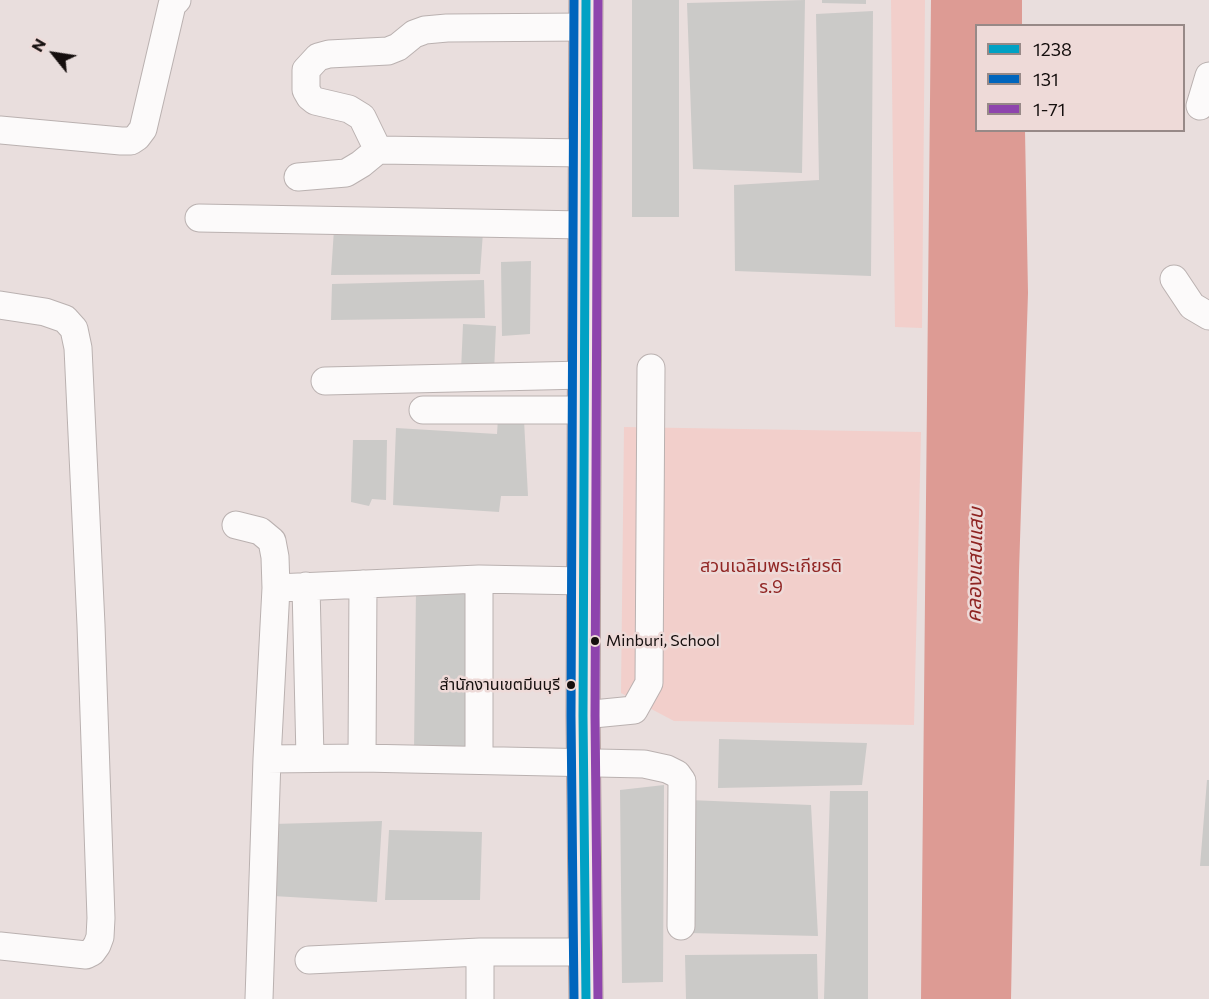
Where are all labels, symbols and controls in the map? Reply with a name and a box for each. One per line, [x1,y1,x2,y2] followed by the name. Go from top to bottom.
[24,24,84,84] north arrow
[975,24,1185,132] legend
[27,35,49,55] text: N
[1033,38,1072,60] text: 1238
[1033,68,1059,90] text: 131
[1033,98,1066,120] text: 1-71
[962,507,988,623] water label: คลองแสนแสบ
[700,555,842,598] park label: สวนเฉลิมพระเกียรติ ร.9
[606,631,720,651] place label: Minburi, School
[589,635,601,647] marker: Minburi, School
[439,675,560,695] place label: สำนักงานเขตมีนบุรี
[565,679,577,691] marker: สำนักงานเขตมีนบุรี

